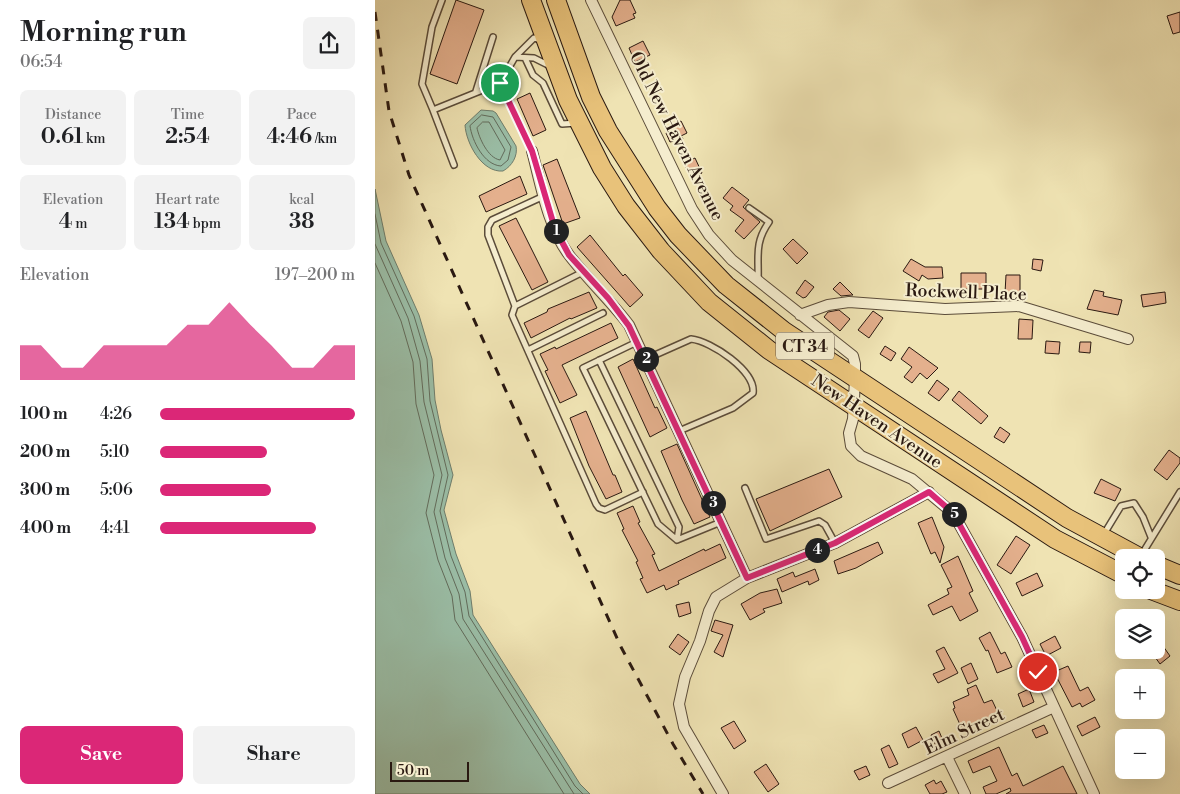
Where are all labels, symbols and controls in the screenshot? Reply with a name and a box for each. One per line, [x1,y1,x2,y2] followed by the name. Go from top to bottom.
[20,15,187,50] text: Morning run
[303,17,355,69] button: share
[624,48,729,225] street label: Old New Haven Avenue
[20,52,63,72] text: 06:54
[479,62,521,104] pin
[486,69,514,97] icon: arrive
[45,106,101,124] text: Distance
[171,106,204,124] text: Time
[287,106,317,124] text: Pace
[41,124,83,150] text: 0.61
[165,124,210,150] text: 2:54
[266,124,312,150] text: 4:46
[83,130,106,148] text: km
[312,130,337,148] text: /km
[43,191,103,209] text: Elevation
[155,191,220,209] text: Heart rate
[289,191,315,209] text: kcal
[59,209,72,235] text: 4
[154,209,190,235] text: 134
[289,209,315,235] text: 38
[72,215,88,233] text: m
[190,215,221,233] text: bpm
[543,218,569,244] pin: 1
[553,222,560,240] text: 1
[20,265,89,285] text: Elevation
[275,265,355,285] text: 197–200 m
[905,279,1027,306] street label: Rockwell Place
[776,332,834,360] road number: CT 34
[633,346,659,372] pin: 2
[642,350,651,368] text: 2
[807,369,947,474] street label: New Haven Avenue
[20,404,68,424] text: 100 m
[100,404,132,424] text: 4:26
[20,442,70,462] text: 200 m
[100,442,129,462] text: 5:10
[20,480,70,500] text: 300 m
[100,480,133,500] text: 5:06
[701,490,725,516] pin: 3
[709,494,718,512] text: 3
[941,502,967,526] pin: 5
[950,505,959,523] text: 5
[20,518,71,538] text: 400 m
[100,518,130,538] text: 4:41
[805,538,829,562] pin: 4
[813,541,822,559] text: 4
[1115,549,1165,779] map controls
[1115,549,1165,599] button: locate
[1115,609,1165,659] button: layers
[1017,651,1059,693] pin
[1024,658,1052,686] icon: check
[1115,669,1165,719] button: +
[920,703,1009,760] street label: Elm Street
[20,726,183,784] button: Save
[193,726,355,784] button: Share
[1115,729,1165,779] button: −
[390,759,469,782] scale bar
[397,762,429,780] text: 50 m

